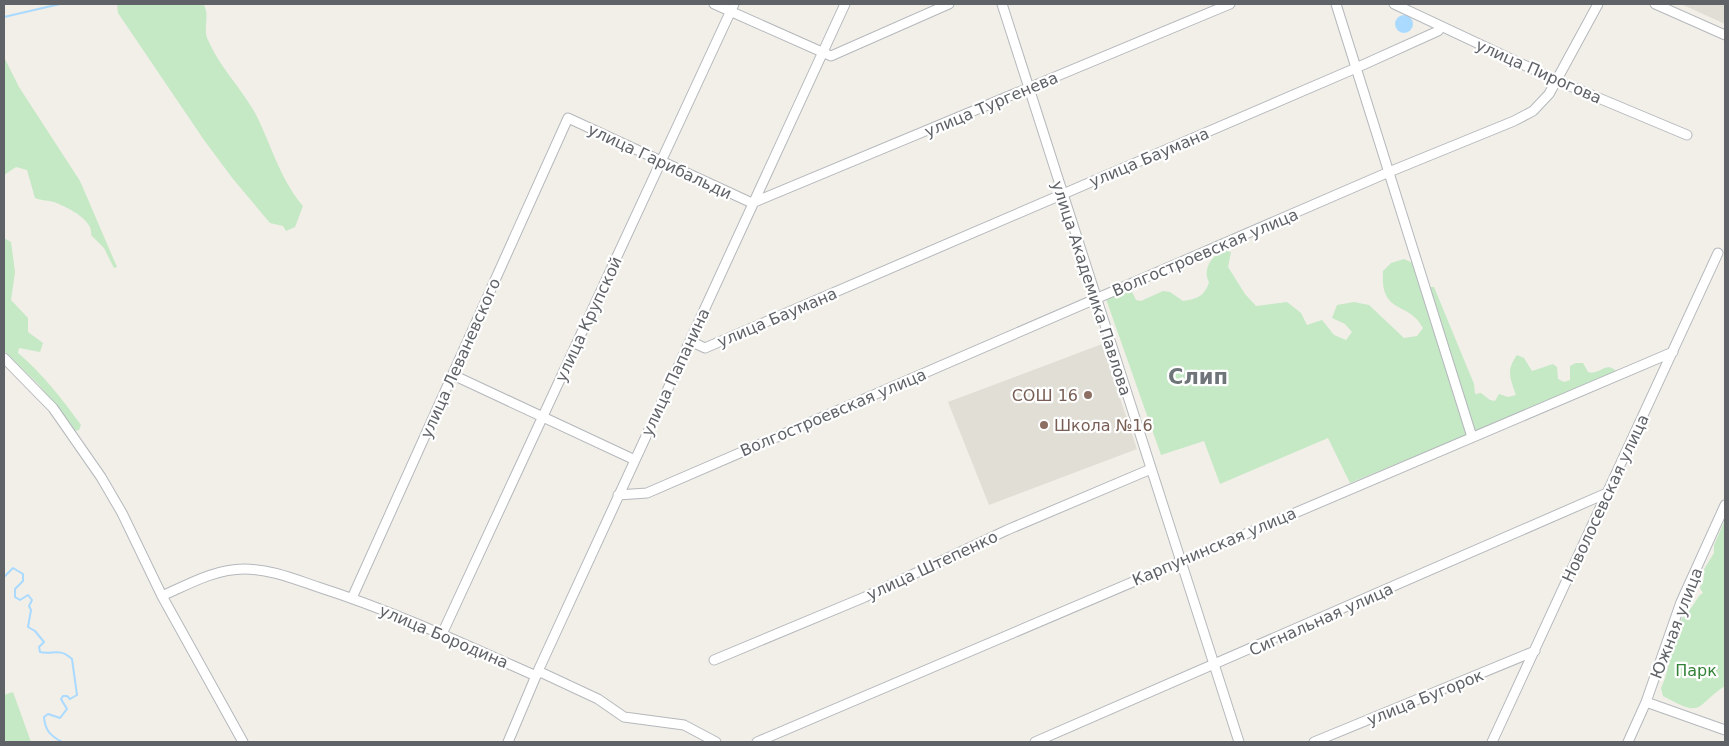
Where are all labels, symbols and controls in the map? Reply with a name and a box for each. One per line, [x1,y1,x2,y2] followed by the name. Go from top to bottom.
[1473,35,1605,108] street label: улица Пирогова
[922,68,1061,141] street label: улица Тургенева
[585,120,735,203] street label: улица Гарибальди
[1086,124,1212,191] street label: улица Баумана
[1048,178,1135,398] street label: улица Академика Павлова
[1109,205,1301,300] street label: Волгостроевская улица
[551,254,626,385] street label: улица Крупской
[417,275,504,441] street label: улица Леваневского
[714,284,840,351] street label: улица Баумана
[637,305,713,439] street label: улица Папанина
[737,365,929,460] street label: Волгостроевская улица
[1168,365,1228,389] district label: Слип
[1012,386,1078,405] place label: СОШ 16
[1082,389,1094,401] marker: СОШ 16
[1558,411,1653,585] street label: Новолосевская улица
[1054,416,1153,435] place label: Школа №16
[1038,419,1050,431] marker: Школа №16
[1129,503,1299,590] street label: Карпунинская улица
[864,527,1001,604] street label: улица Штепенко
[1647,565,1706,681] street label: Южная улица
[1246,579,1396,660] street label: Сигнальная улица
[376,601,511,672] street label: улица Бородина
[1675,661,1717,680] park label: Парк
[1364,665,1487,730] street label: улица Бугорок

